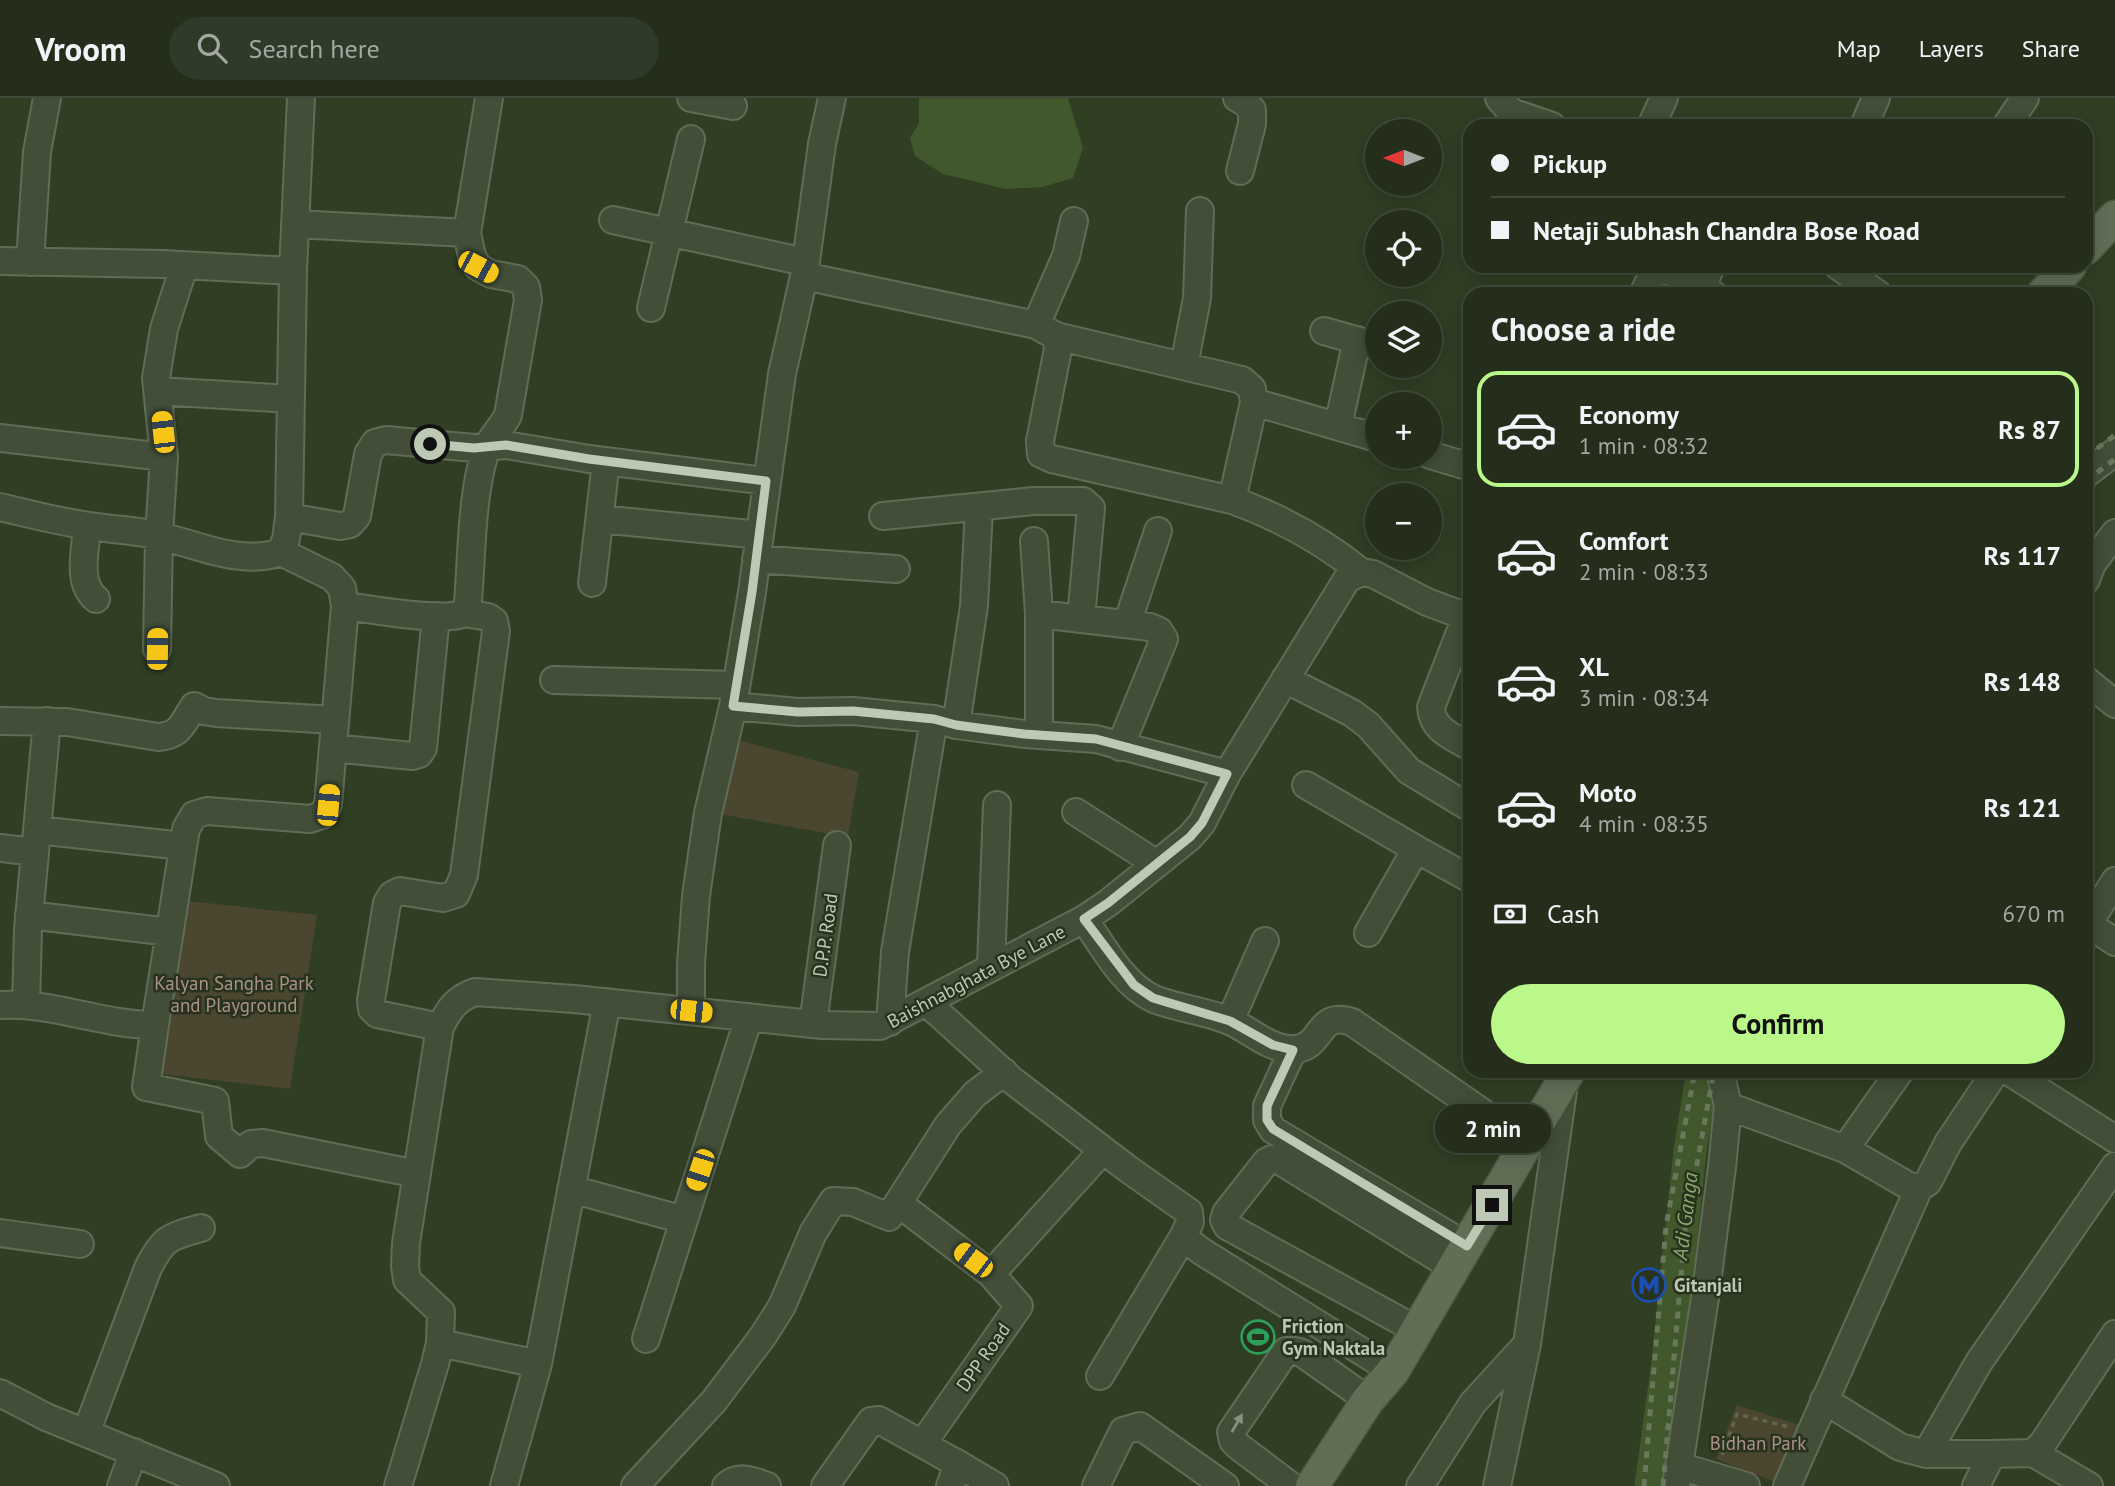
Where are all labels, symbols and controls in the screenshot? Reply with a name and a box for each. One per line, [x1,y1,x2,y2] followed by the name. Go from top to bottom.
[169,17,659,80] search box
[35,27,127,70] text: Vroom
[193,29,231,67] icon: search
[249,32,380,65] text: Search here
[1837,33,1881,64] text: Map
[1919,33,1984,64] text: Layers
[2022,33,2080,64] text: Share
[1365,119,1442,196] north arrow
[1365,119,1442,560] map controls
[1533,147,1607,180] text: Pickup
[1365,210,1442,287] button: locate
[1533,214,1920,247] text: Netaji Subhash Chandra Bose Road
[455,248,502,286] car
[1365,301,1442,378] button: layers
[1491,308,1676,350] text: Choose a ride
[1365,392,1442,469] button: +
[1495,398,1558,461] icon: car
[1579,398,1679,431] text: Economy
[151,410,176,454] car
[1998,413,2061,446] text: Rs 87
[414,428,446,460] route start
[1579,431,1709,460] text: 1 min · 08:32
[1365,483,1442,560] button: −
[1495,524,1558,587] icon: car
[1579,524,1669,557] text: Comfort
[1984,539,2061,572] text: Rs 117
[1579,557,1709,586] text: 2 min · 08:33
[147,628,168,670] car
[1495,650,1558,713] icon: car
[1579,650,1609,683] text: XL
[1984,665,2061,698] text: Rs 148
[1579,683,1709,712] text: 3 min · 08:34
[1495,776,1558,839] icon: car
[1579,776,1637,809] text: Moto
[316,783,341,827] car
[1984,791,2061,824] text: Rs 121
[1579,809,1709,838] text: 4 min · 08:35
[807,892,843,978] street label: D.P.P. Road
[1491,895,1529,933] icon: cash
[1547,897,1599,930] text: Cash
[2003,899,2065,928] text: 670 m
[883,919,1069,1033] street label: Baishnabghata Bye Lane
[154,971,314,1017] park label: Kalyan Sangha Park and Playground
[1491,984,2065,1064] button: Confirm
[670,998,713,1024] car
[1434,1104,1550,1152] callout: 2 min
[1465,1114,1521,1143] text: 2 min
[684,1147,717,1193] car
[1666,1170,1704,1262] water label: Adi Ganga
[1476,1189,1508,1221] route end
[950,1239,997,1281] car
[1630,1266,1668,1304] metro station icon: Gitanjali
[1674,1273,1742,1297] place label: Gitanjali
[1282,1314,1385,1360] place label: Friction Gym Naktala
[951,1318,1015,1396] street label: DPP Road
[1239,1318,1277,1356] sports icon: Friction Gym Naktala
[1231,1414,1243,1433] one-way arrow
[1710,1431,1806,1455] park label: Bidhan Park

